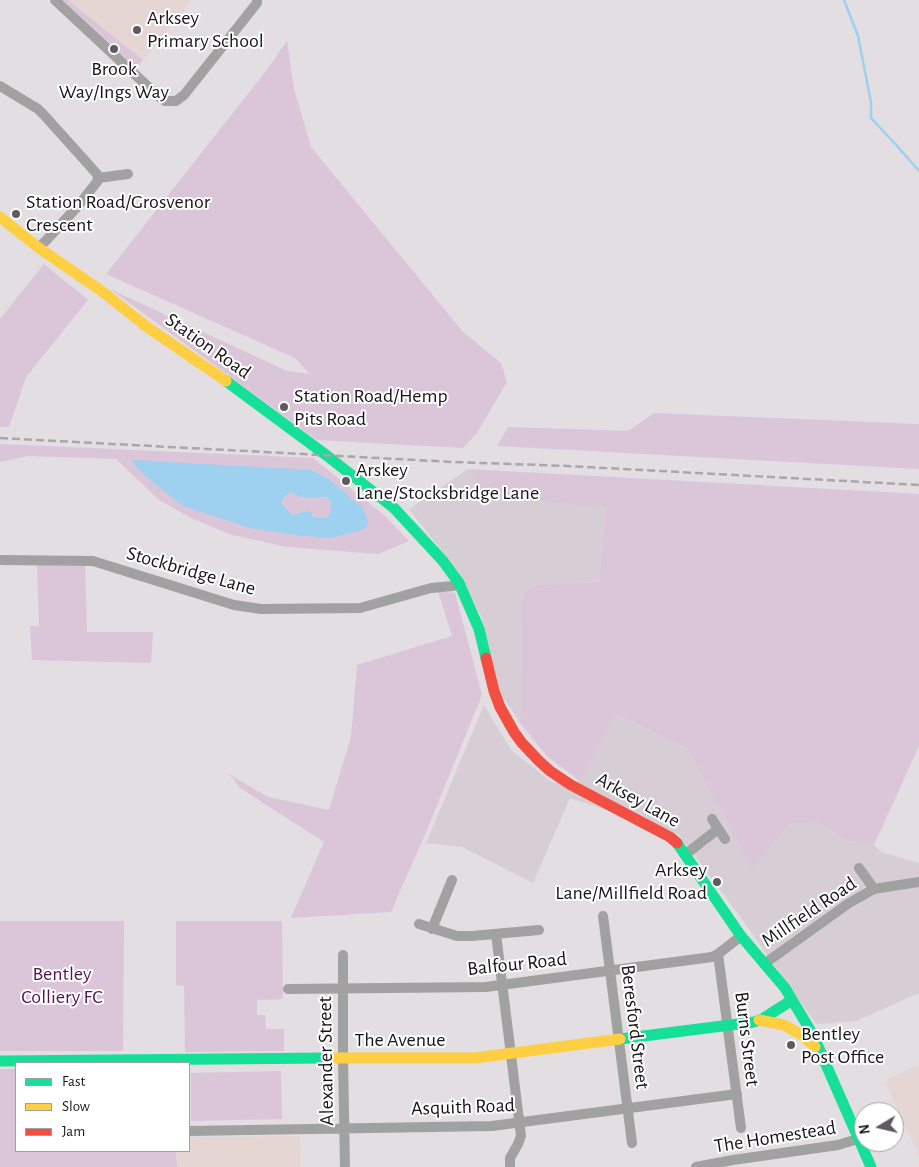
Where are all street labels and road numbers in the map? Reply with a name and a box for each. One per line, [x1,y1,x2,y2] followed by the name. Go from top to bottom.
[160,308,256,384] street label: Station Road
[124,541,258,601] street label: Stockbridge Lane
[592,767,684,833] street label: Arksey Lane
[757,872,861,952] street label: Millfield Road
[466,947,568,981] street label: Balfour Road
[615,963,655,1091] street label: Beresford Street
[729,990,765,1088] street label: Burns Street
[313,996,339,1126] street label: Alexander Street
[355,1028,445,1052] street label: The Avenue
[411,1093,515,1121] street label: Asquith Road
[712,1116,838,1158] street label: The Homestead

